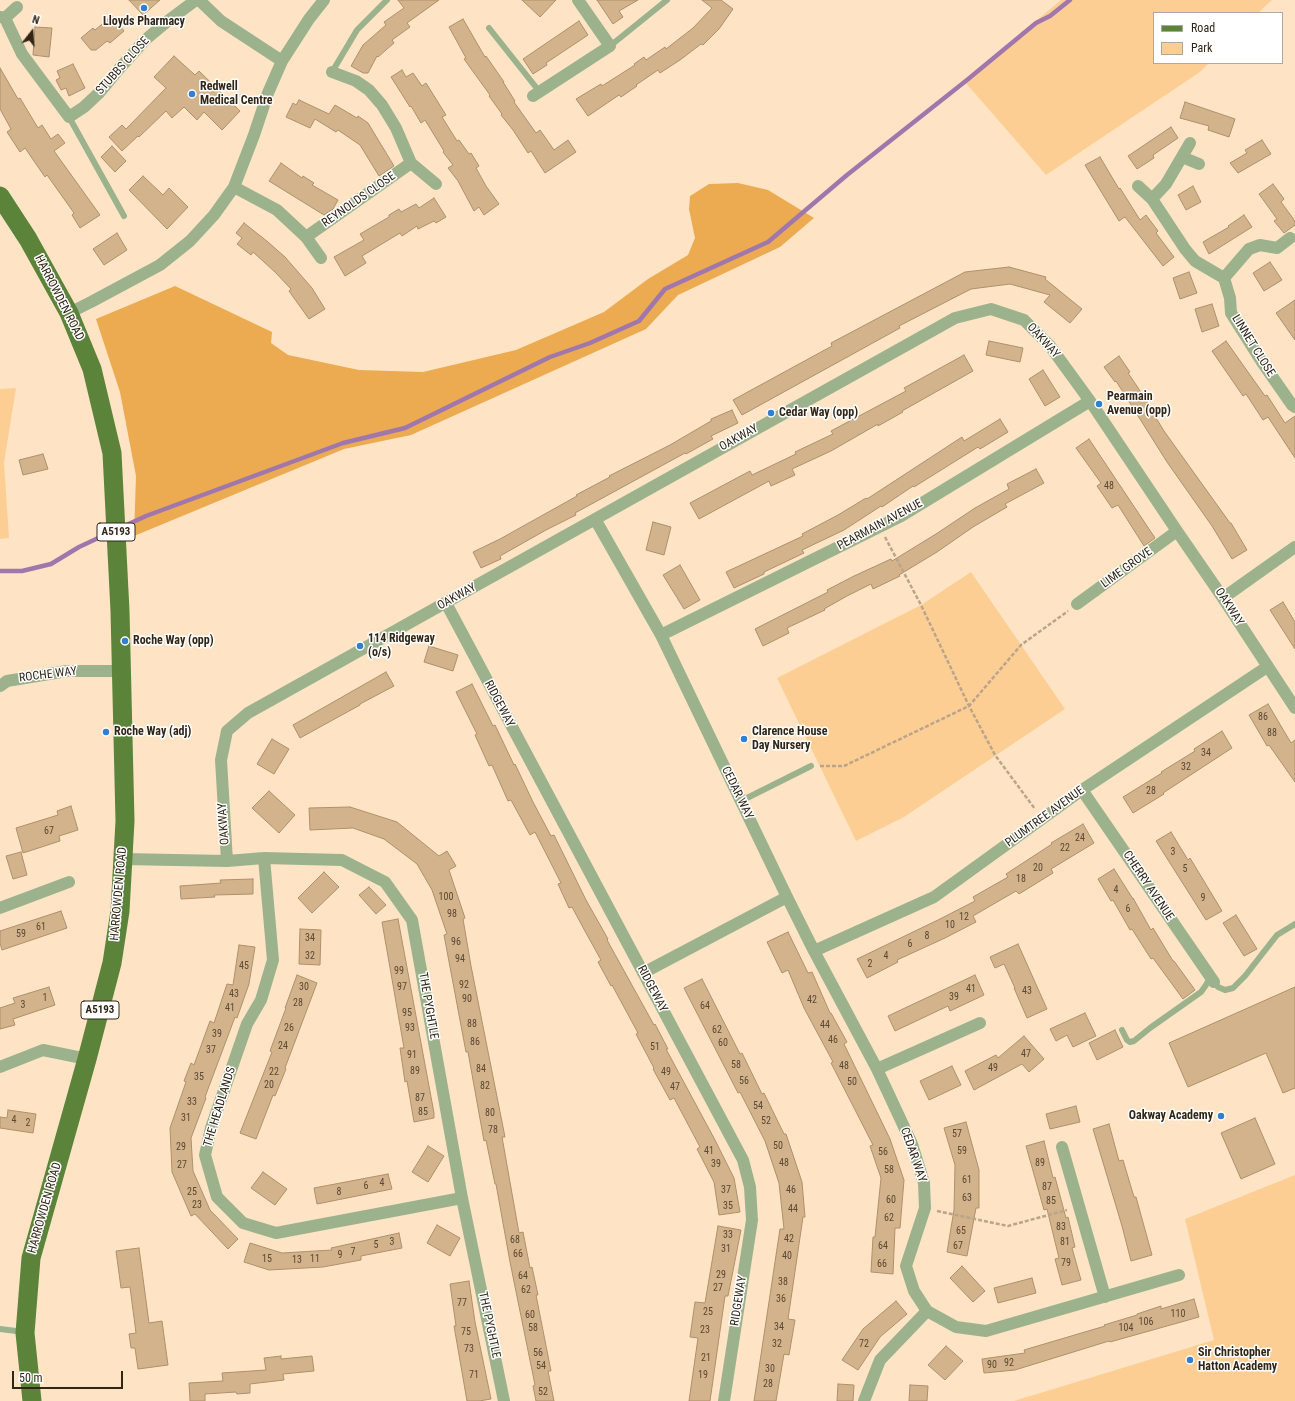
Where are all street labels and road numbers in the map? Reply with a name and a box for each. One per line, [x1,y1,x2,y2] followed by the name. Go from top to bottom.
[93,34,153,98] street label: STUBBS CLOSE
[320,169,398,231] street label: REYNOLDS CLOSE
[31,253,87,343] street label: HARROWDEN ROAD
[1228,312,1278,380] street label: LINNET CLOSE
[1024,321,1062,361] street label: OAKWAY
[717,421,761,455] street label: OAKWAY
[835,496,925,554] street label: PEARMAIN AVENUE
[97,523,135,541] road number: A5193
[1099,545,1155,591] street label: LIME GROVE
[435,580,479,614] street label: OAKWAY
[1211,585,1247,629] street label: OAKWAY
[18,664,78,686] street label: ROCHE WAY
[481,678,517,730] street label: RIDGEWAY
[718,764,756,822] street label: CEDAR WAY
[1003,783,1087,851] street label: PLUMTREE AVENUE
[215,802,233,846] street label: OAKWAY
[108,847,130,941] street label: HARROWDEN ROAD
[1119,848,1177,924] street label: CHERRY AVENUE
[634,963,670,1015] street label: RIDGEWAY
[415,972,441,1040] street label: THE PYGHTLE
[81,1001,119,1019] road number: A5193
[201,1065,239,1149] street label: THE HEADLANDS
[897,1126,929,1184] street label: CEDAR WAY
[25,1161,65,1255] street label: HARROWDEN ROAD
[728,1275,750,1327] street label: RIDGEWAY
[475,1291,503,1359] street label: THE PYGHTLE

